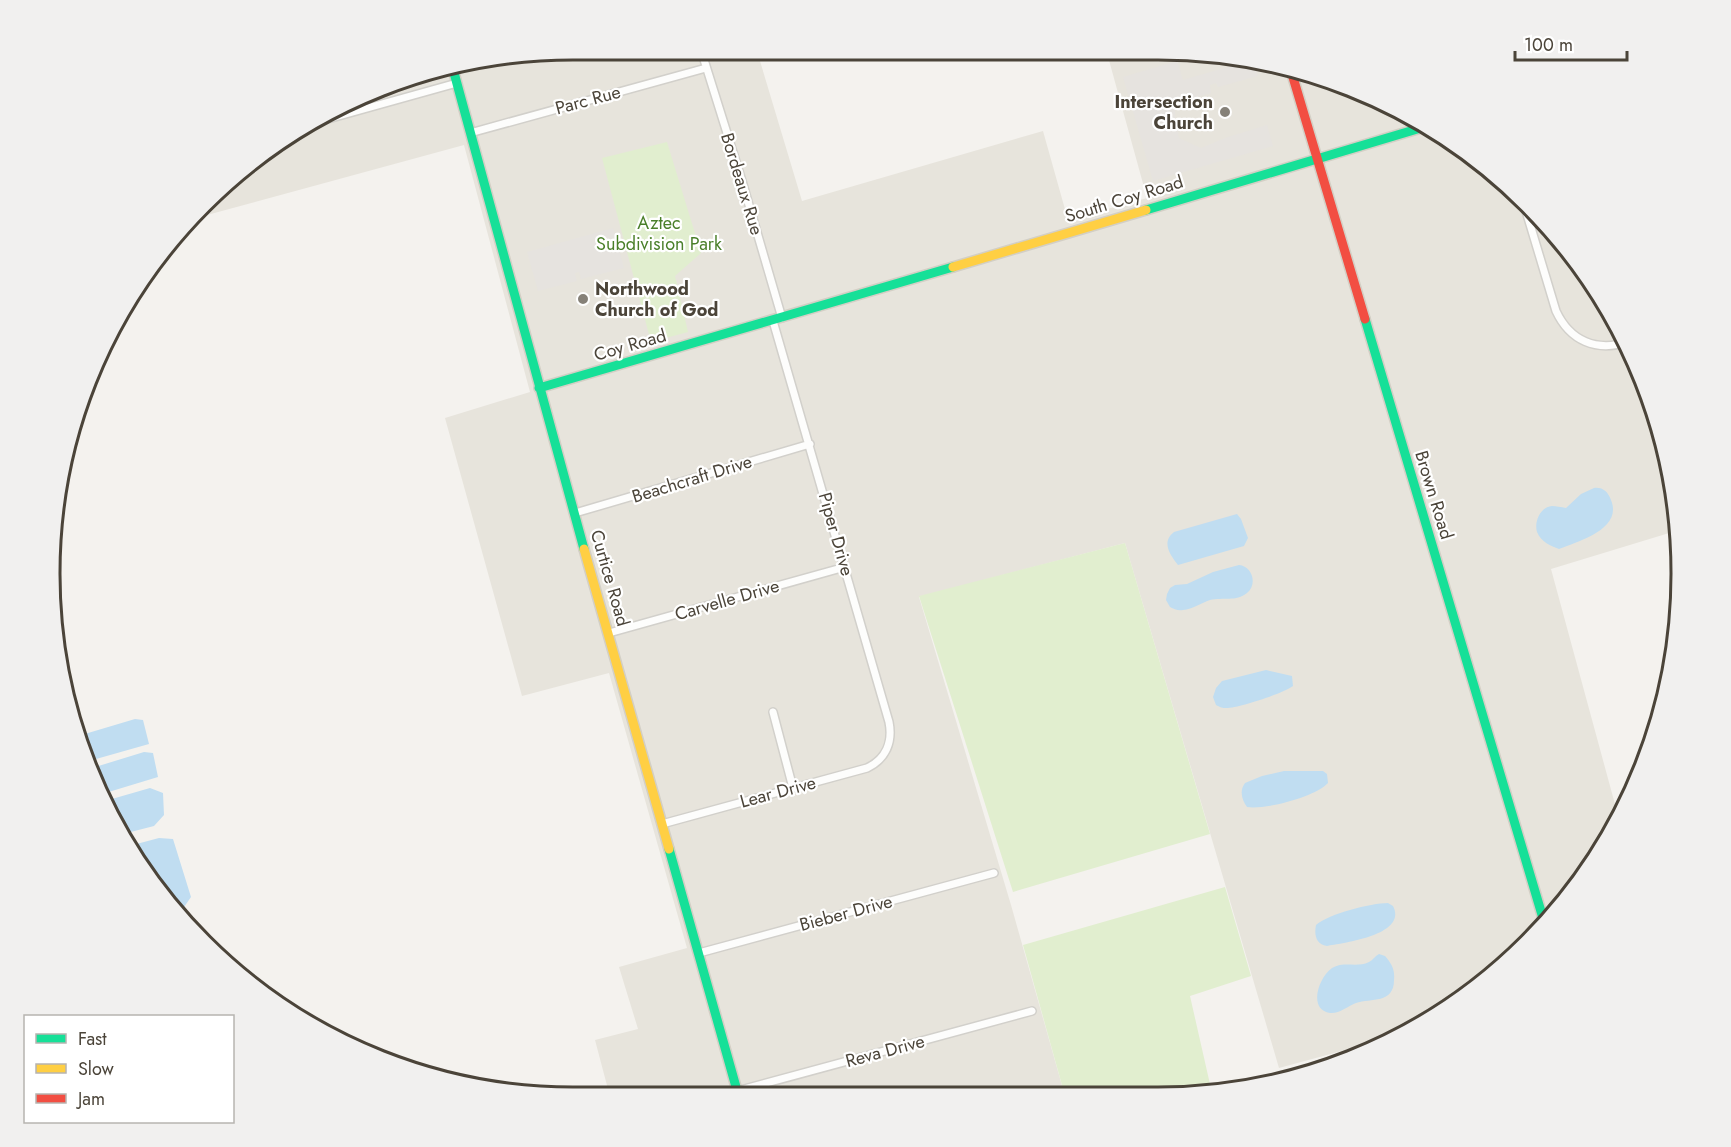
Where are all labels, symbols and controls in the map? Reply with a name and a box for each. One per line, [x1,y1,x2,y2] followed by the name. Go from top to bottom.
[1515,24,1628,62] scale bar
[1524,32,1573,58] text: 100 m
[552,79,624,121] street label: Parc Rue
[1114,89,1213,136] place label: Intersection Church
[1218,105,1232,119] marker: Intersection Church
[714,130,770,238] street label: Bordeaux Rue
[1062,169,1186,229] street label: South Coy Road
[596,210,722,257] park label: Aztec Subdivision Park
[595,276,718,323] place label: Northwood Church of God
[576,292,590,306] marker: Northwood Church of God
[591,322,669,368] street label: Coy Road
[1408,447,1460,543] street label: Brown Road
[629,448,755,510] street label: Beachcraft Drive
[812,489,860,579] street label: Piper Drive
[584,527,636,629] street label: Curtice Road
[672,573,782,627] street label: Carvelle Drive
[737,769,819,815] street label: Lear Drive
[797,888,895,938] street label: Bieber Drive
[24,1015,234,1123] legend
[78,1026,107,1052] text: Fast
[842,1028,928,1074] street label: Reva Drive
[78,1056,115,1082] text: Slow
[76,1086,105,1112] text: Jam

